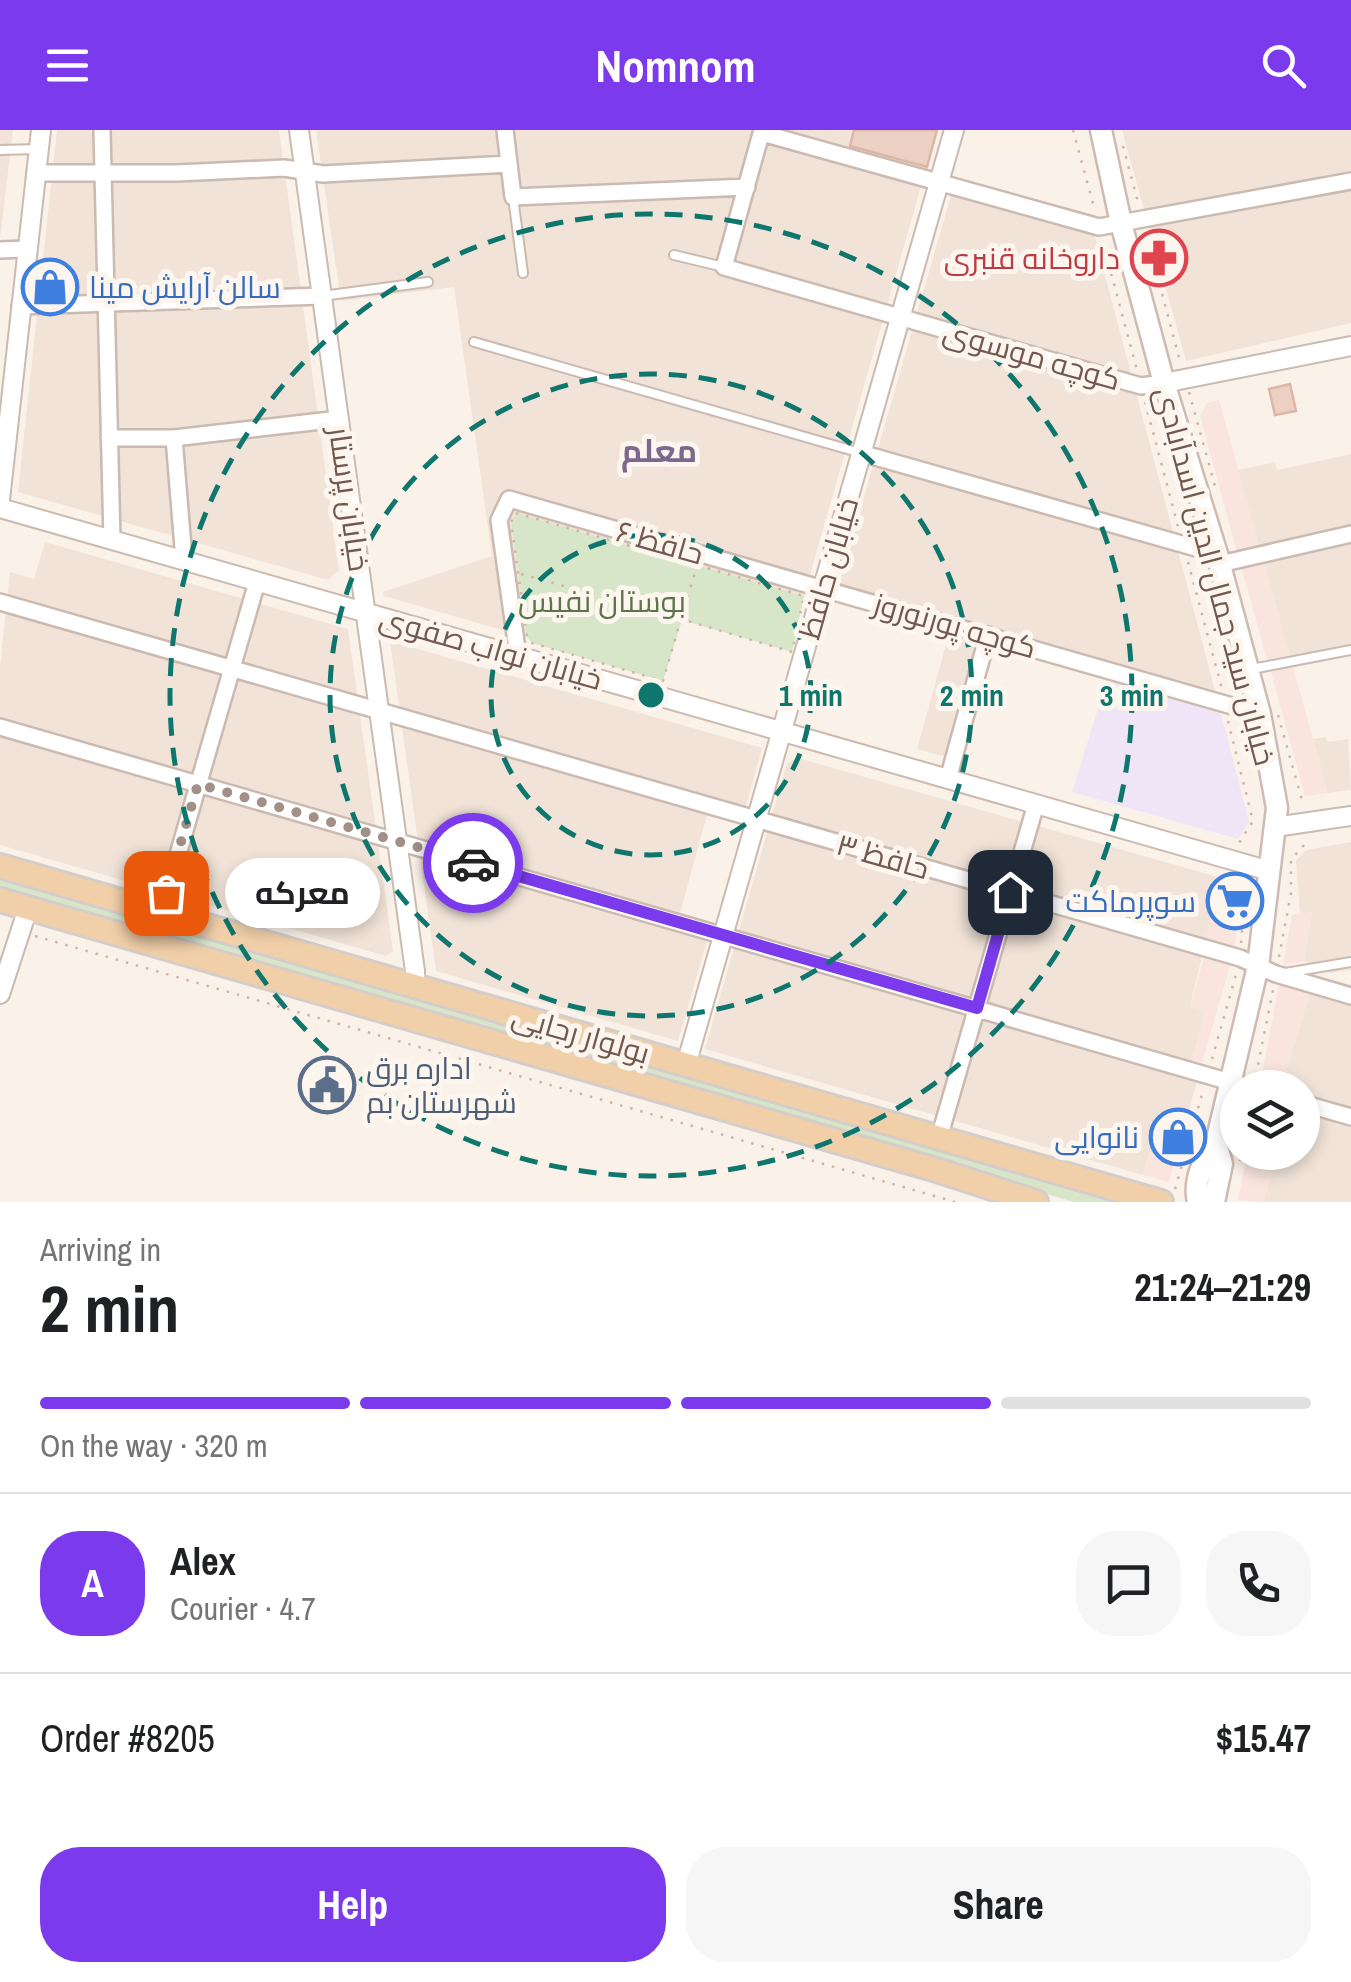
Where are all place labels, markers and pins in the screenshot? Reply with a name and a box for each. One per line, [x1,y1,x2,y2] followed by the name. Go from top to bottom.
[1129,228,1189,288] pharmacy icon: داروخانه قنبری
[944,238,1120,278] place label: داروخانه قنبری
[20,257,80,317] shop icon: سالن آرایش مینا
[89,267,281,307] place label: سالن آرایش مینا
[633,677,669,713] centre of rings
[968,850,1053,935] pin
[124,851,209,936] pin
[226,858,381,928] callout: معرکه
[1205,871,1265,931] supermarket icon: سوپرماکت
[1065,881,1196,921] place label: سوپرماکت
[366,1048,517,1123] place label: اداره برق شهرستان بم
[297,1055,357,1115] public building icon: اداره برق شهرستان بم
[1148,1107,1208,1167] shop icon: نانوایی
[1054,1117,1139,1157] place label: نانوایی

